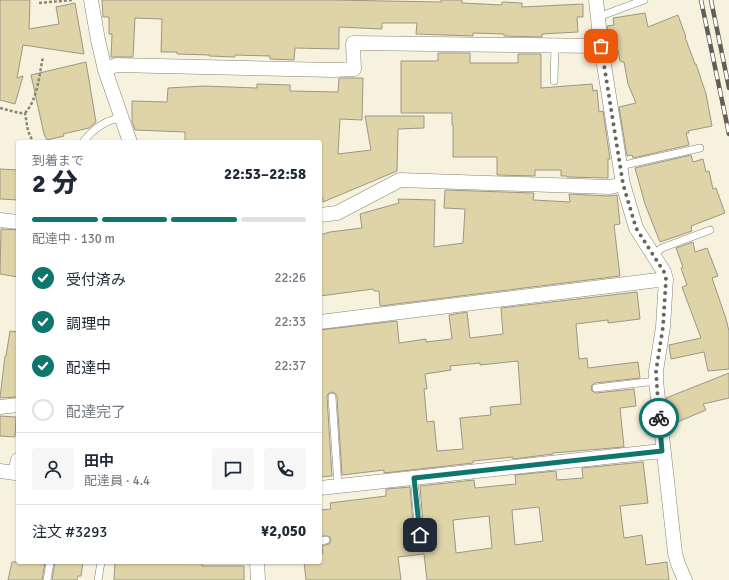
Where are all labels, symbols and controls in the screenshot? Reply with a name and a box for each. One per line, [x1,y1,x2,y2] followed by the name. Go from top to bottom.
[584,29,618,63] pin
[590,35,612,57] icon: bag
[32,153,84,169] text: 到着まで
[224,165,306,183] text: 22:53–22:58
[32,168,78,200] text: 2 分
[32,231,115,247] text: 配達中 · 130 m
[32,267,54,289] icon: check
[274,270,306,286] text: 22:26
[66,271,126,289] text: 受付済み
[32,311,54,333] icon: check
[274,314,306,330] text: 22:33
[66,315,111,333] text: 調理中
[32,355,54,377] icon: check
[274,358,306,374] text: 22:37
[66,359,111,377] text: 配達中
[639,398,679,438] courier
[66,403,126,421] text: 配達完了
[648,407,670,429] icon: bike
[32,448,74,490] button: person
[212,448,254,490] button: chat
[264,448,306,490] button: phone
[84,452,114,470] text: 田中
[84,473,150,489] text: 配達員 · 4.4
[403,518,437,552] pin
[261,522,306,540] text: ¥2,050
[32,523,107,541] text: 注文 #3293
[409,524,431,546] icon: home

